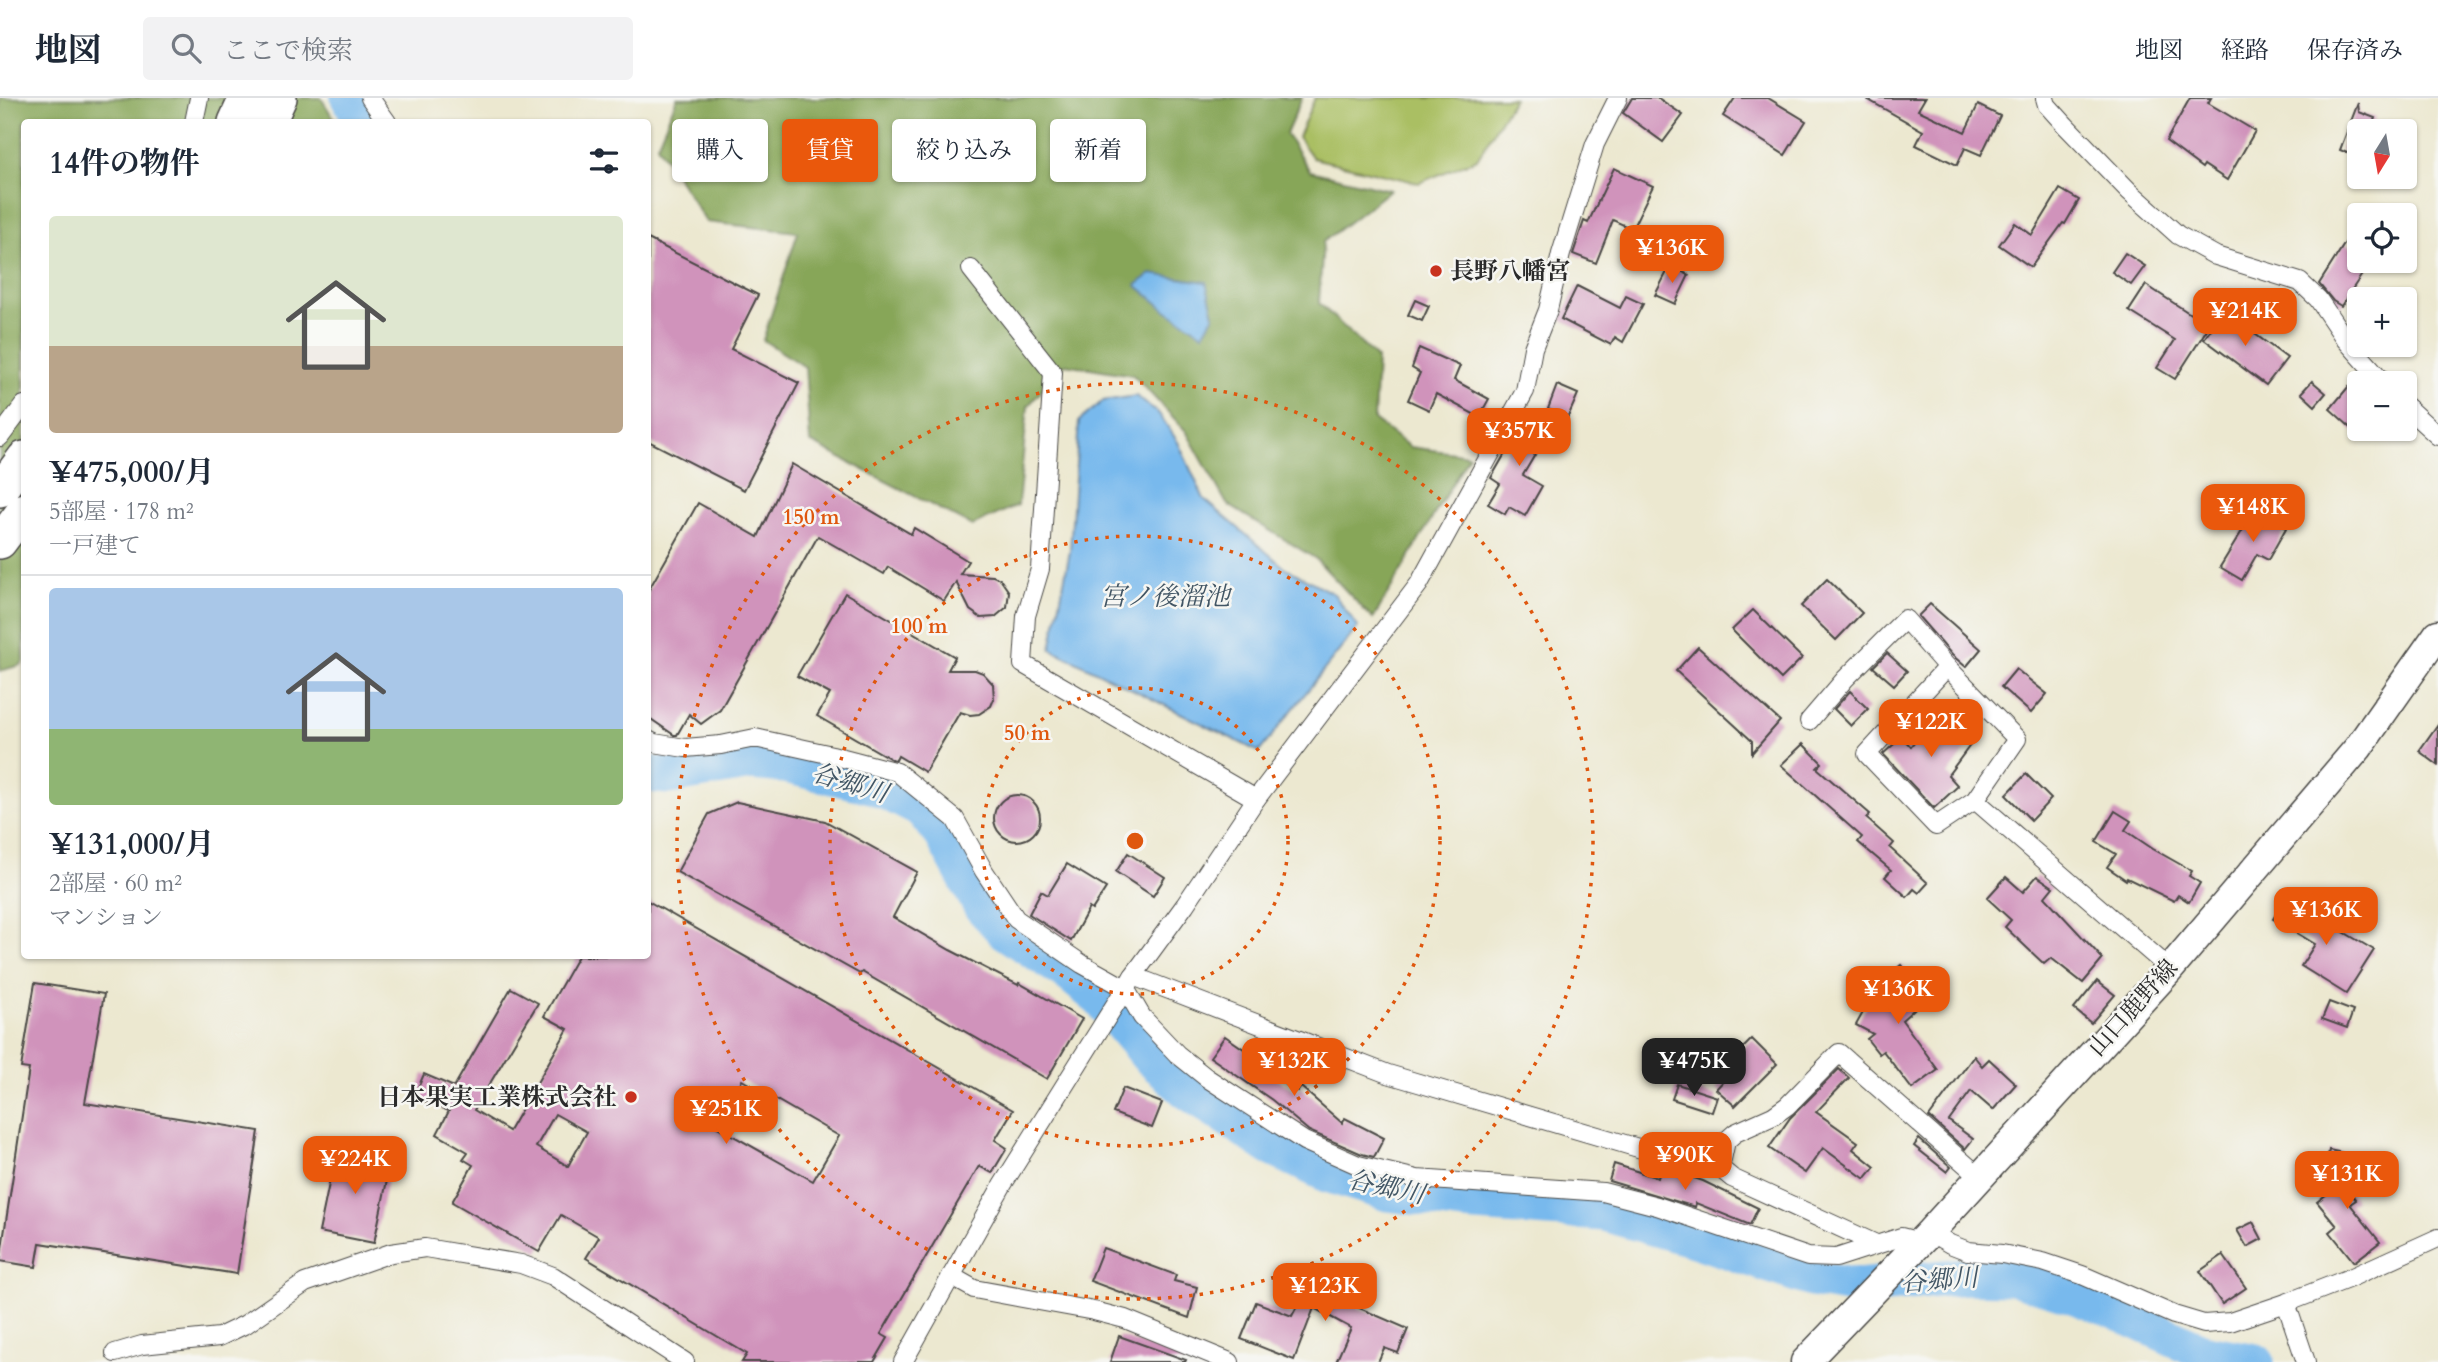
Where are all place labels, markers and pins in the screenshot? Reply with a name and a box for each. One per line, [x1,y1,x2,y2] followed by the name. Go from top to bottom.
[1623,226,1721,285] pin: ¥136K
[1450,255,1570,288] place label: 長野八幡宮
[1428,263,1444,279] marker: 長野八幡宮
[2196,288,2294,348] pin: ¥214K
[1470,408,1568,468] pin: ¥357K
[2204,484,2302,544] pin: ¥148K
[1882,700,1980,759] pin: ¥122K
[1123,829,1147,853] centre of rings
[2277,888,2375,947] pin: ¥136K
[1849,967,1947,1026] pin: ¥136K
[1245,1038,1343,1098] pin: ¥132K
[1645,1038,1743,1098] pin: ¥475K
[377,1081,617,1114] place label: 日本果実工業株式会社
[677,1086,775,1146] pin: ¥251K
[623,1089,639,1105] marker: 日本果実工業株式会社
[1644,1132,1726,1192] pin: ¥90K
[306,1136,404,1196] pin: ¥224K
[2298,1152,2396,1211] pin: ¥131K
[1276,1264,1374,1323] pin: ¥123K

